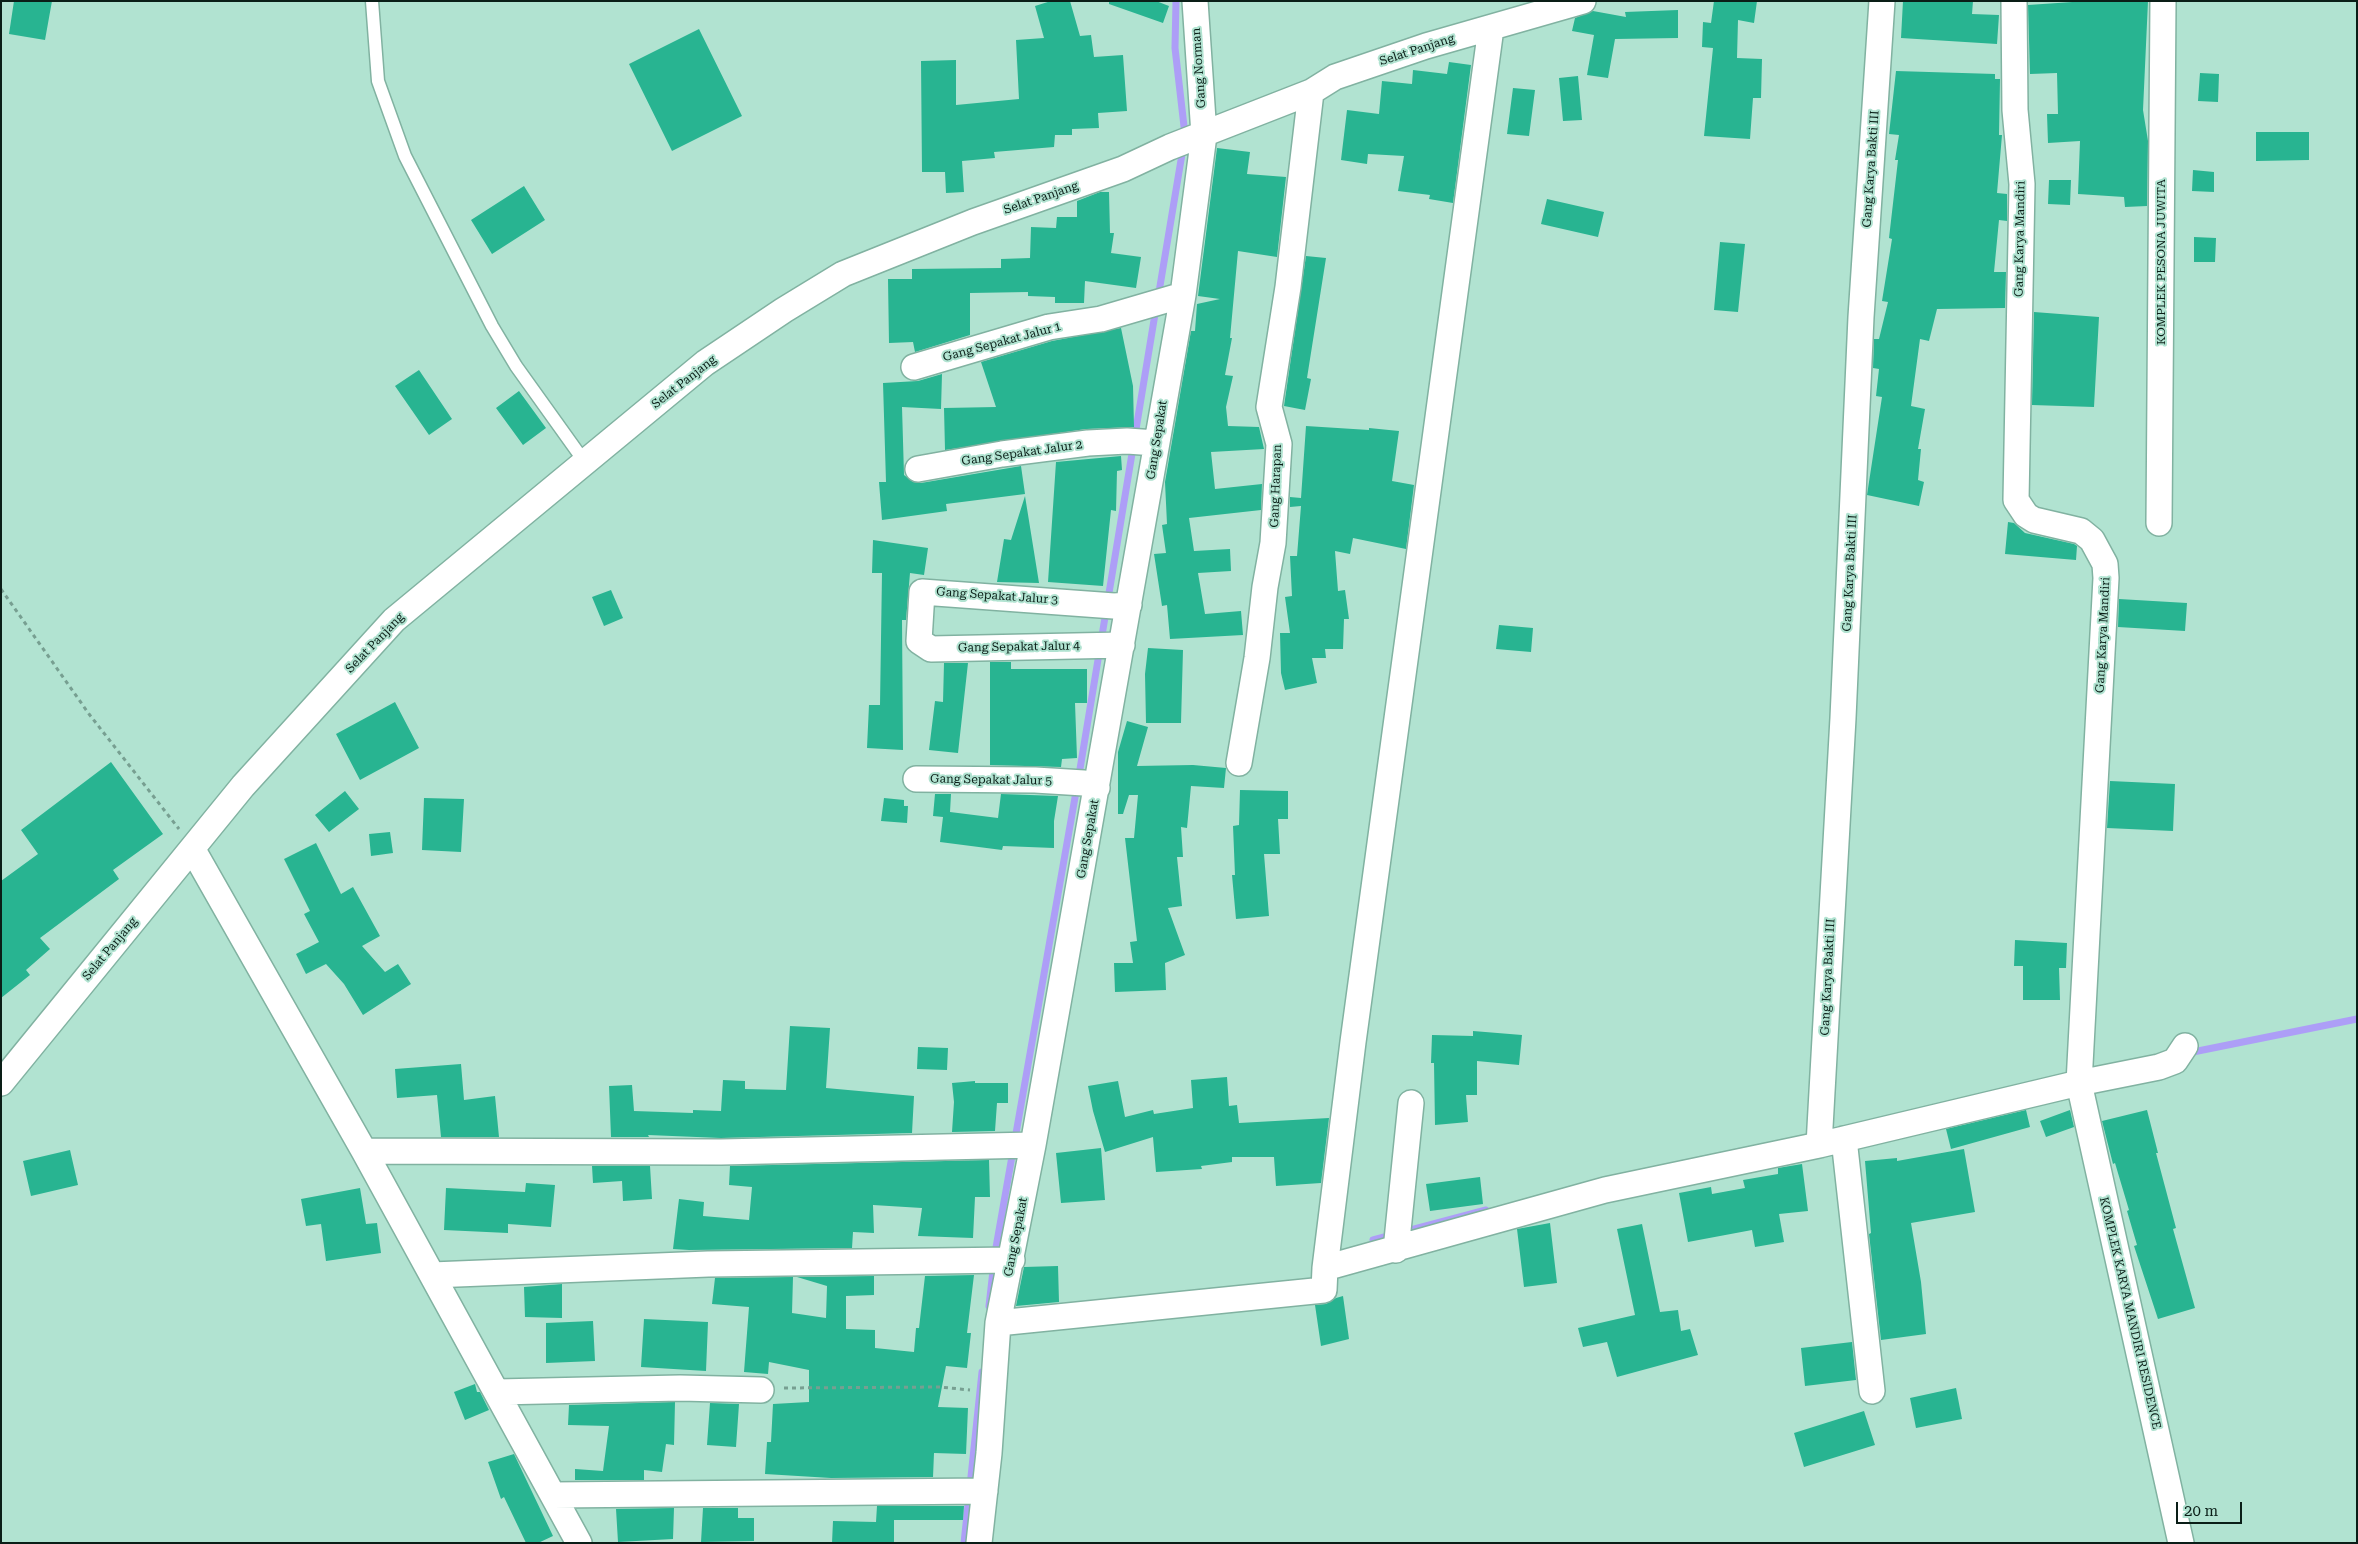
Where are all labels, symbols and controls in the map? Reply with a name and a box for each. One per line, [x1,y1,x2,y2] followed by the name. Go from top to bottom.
[1189,27,1209,109] street label: Gang Norman
[1378,31,1456,69] street label: Selat Panjang
[1860,110,1882,228] street label: Gang Karya Bakti III
[1002,179,1080,217] street label: Selat Panjang
[2154,179,2168,345] street label: KOMPLEK PESONA JUWITA
[2012,181,2028,297] street label: Gang Karya Mandiri
[941,319,1063,365] street label: Gang Sepakat Jalur 1
[649,352,719,412] street label: Selat Panjang
[1144,399,1170,481] street label: Gang Sepakat
[961,437,1083,469] street label: Gang Sepakat Jalur 2
[1267,444,1285,528] street label: Gang Harapan
[1840,514,1860,632] street label: Gang Karya Bakti III
[2093,577,2113,693] street label: Gang Karya Mandiri
[936,585,1058,607] street label: Gang Sepakat Jalur 3
[343,610,407,676] street label: Selat Panjang
[958,639,1080,655] street label: Gang Sepakat Jalur 4
[930,772,1052,788] street label: Gang Sepakat Jalur 5
[1074,798,1102,880] street label: Gang Sepakat
[79,915,141,983] street label: Selat Panjang
[1818,918,1838,1036] street label: Gang Karya Bakti III
[2096,1195,2164,1431] street label: KOMPLEK KARYA MANDIRI RESIDENCE
[1001,1196,1031,1278] street label: Gang Sepakat
[2178,1492,2244,1524] scale bar
[2184,1502,2218,1520] text: 20 m

